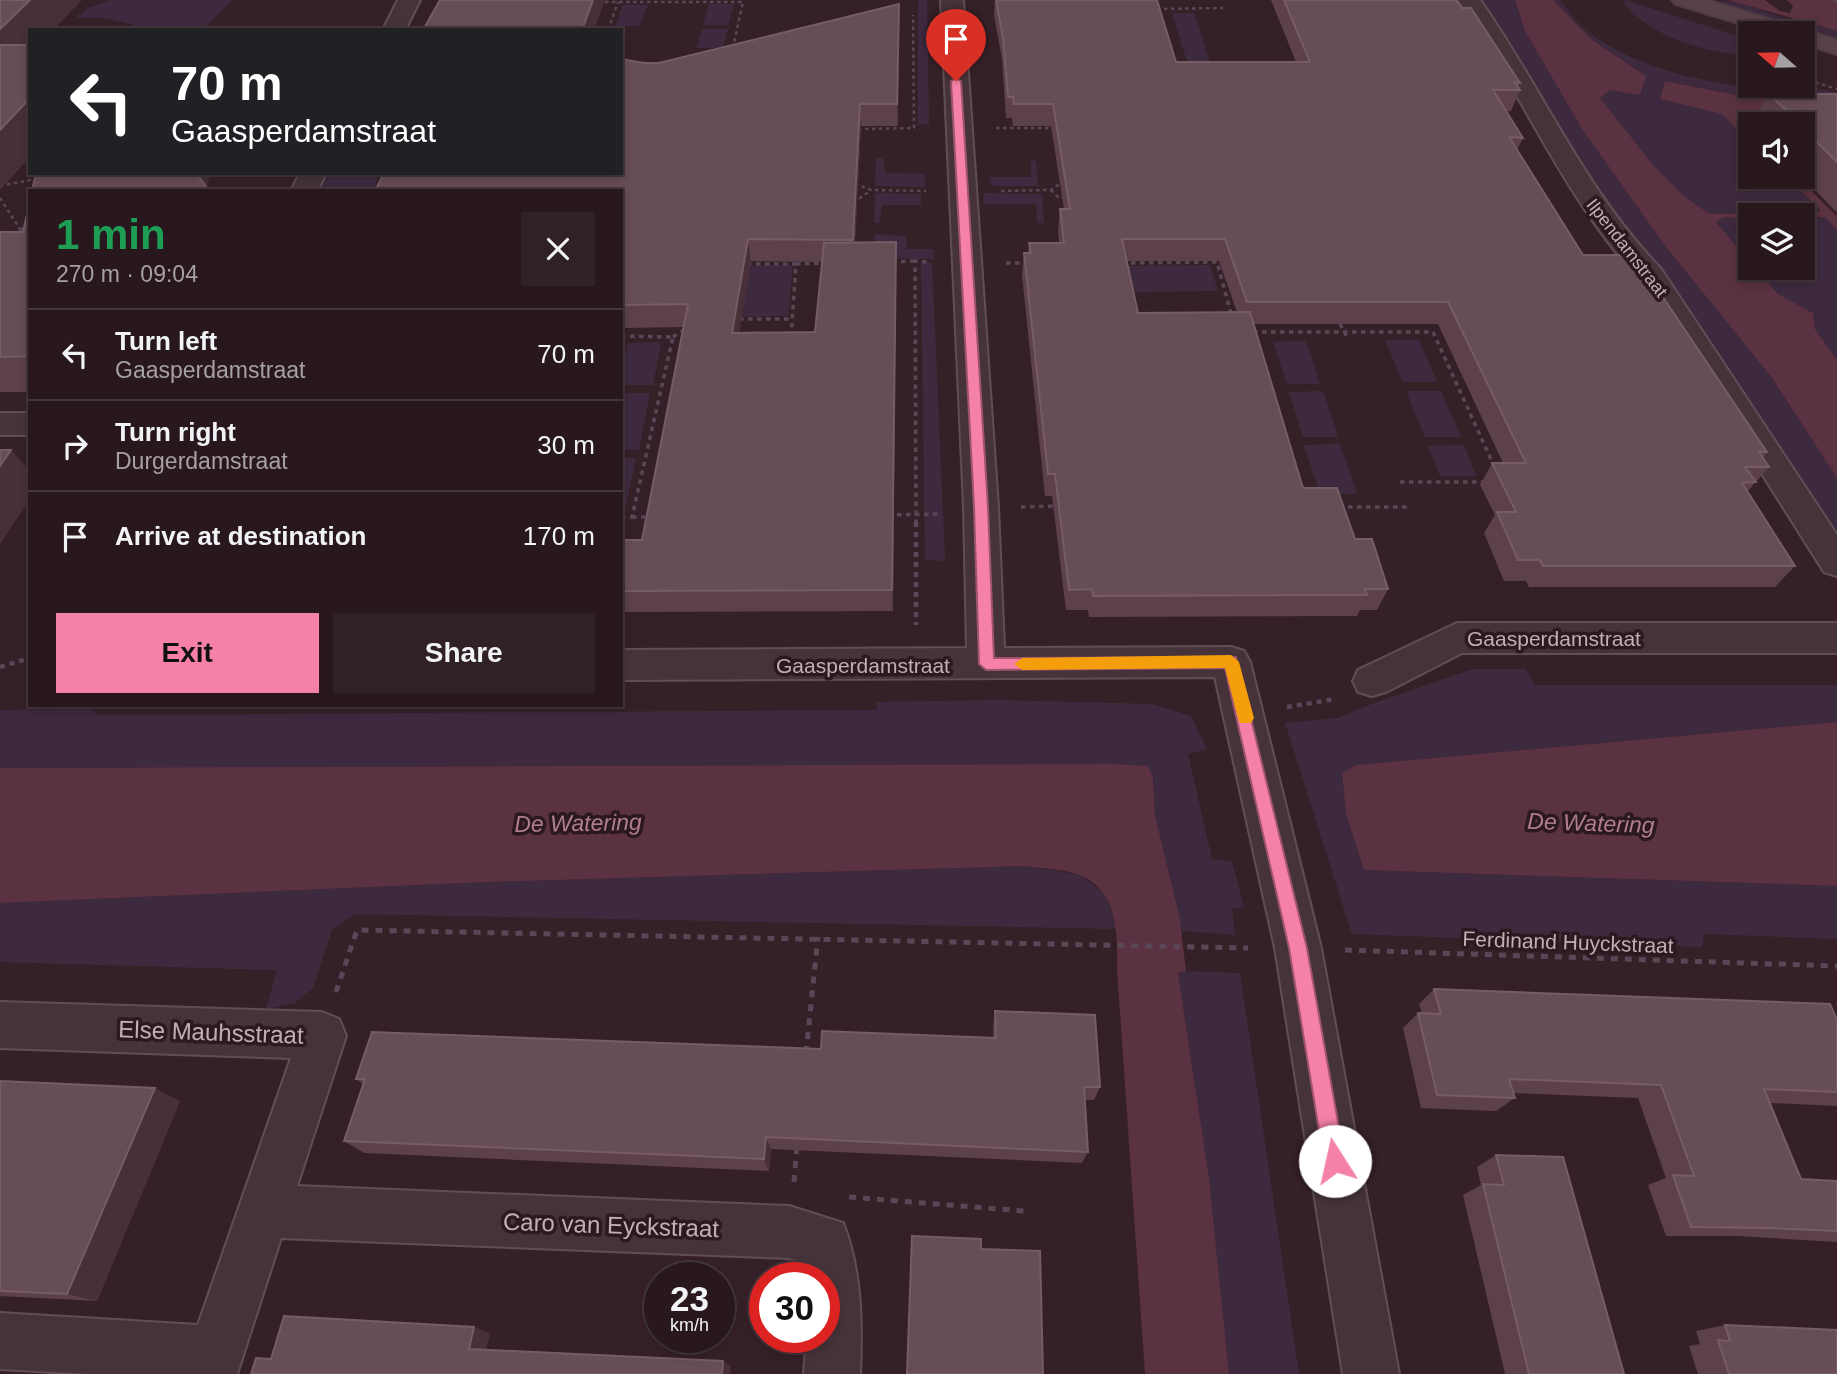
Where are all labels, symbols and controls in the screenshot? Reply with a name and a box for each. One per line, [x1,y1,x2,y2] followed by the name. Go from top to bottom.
[926,9,986,81] pin
[937,20,975,58] icon: arrive
[1738,21,1815,98] north arrow
[1738,21,1815,280] map controls
[56,56,147,147] icon: left
[171,56,283,110] text: 70 m
[1738,112,1815,189] button: sound
[171,113,436,149] text: Gaasperdamstraat
[1582,195,1672,301] street label: Ilpendamstraat
[1738,203,1815,280] button: layers
[56,211,166,258] text: 1 min
[521,212,595,286] button: close
[56,261,198,287] text: 270 m · 09:04
[115,326,217,356] text: Turn left
[56,336,94,374] icon: left
[537,339,595,369] text: 70 m
[115,357,305,383] text: Gaasperdamstraat
[115,417,236,447] text: Turn right
[56,427,94,465] icon: right
[537,430,595,460] text: 30 m
[115,448,288,474] text: Durgerdamstraat
[56,518,94,556] icon: arrive
[115,521,366,551] text: Arrive at destination
[523,521,595,551] text: 170 m
[56,613,319,693] button: Exit
[333,613,595,693] button: Share
[1467,627,1641,650] street label: Gaasperdamstraat
[776,654,950,677] street label: Gaasperdamstraat
[1527,808,1655,838] water label: De Watering
[514,809,642,837] water label: De Watering
[1462,927,1674,957] street label: Ferdinand Huyckstraat
[118,1015,304,1049] street label: Else Mauhsstraat
[1298,1124,1372,1198] position arrow
[503,1208,720,1242] street label: Caro van Eyckstraat
[749,1262,840,1353] speed limit sign: 30
[670,1279,709,1318] text: 23
[670,1315,709,1335] text: km/h

